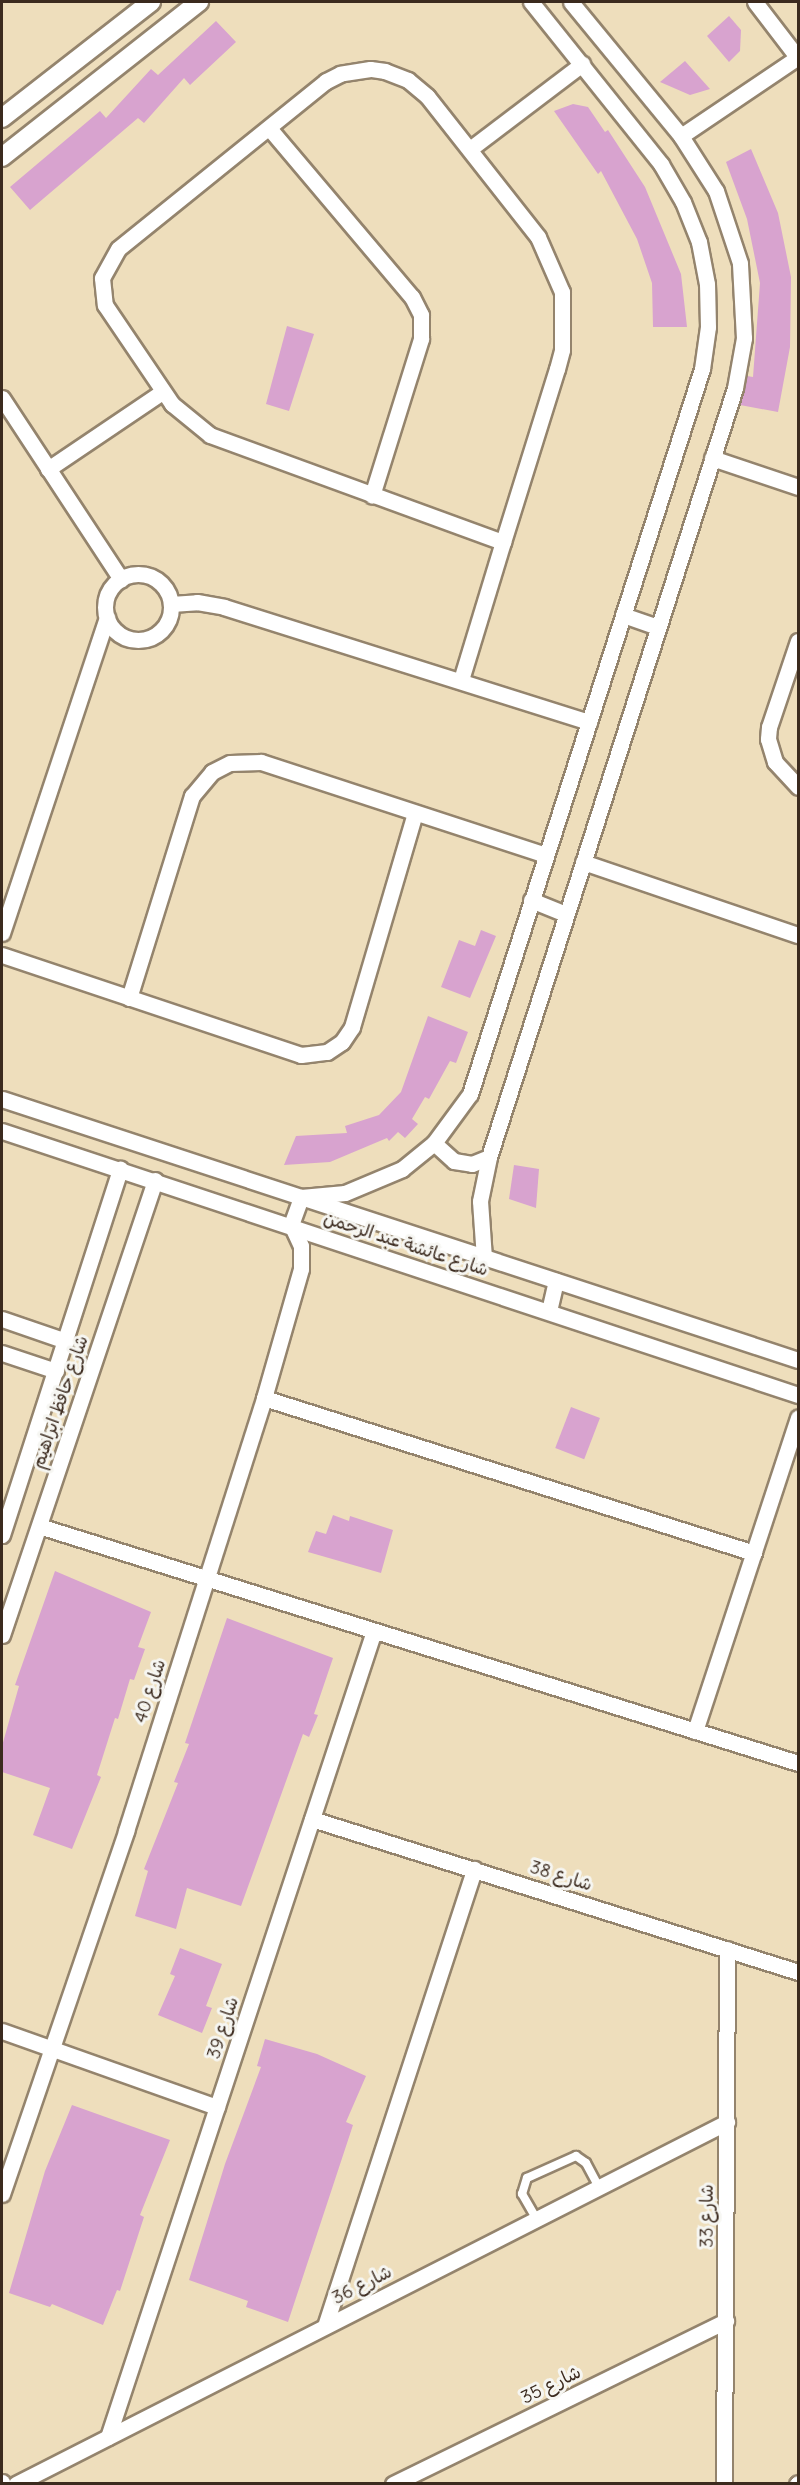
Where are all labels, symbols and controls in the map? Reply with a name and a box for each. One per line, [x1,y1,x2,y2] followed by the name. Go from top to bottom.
[321,1207,491,1281] street label: شارع عائشة عبد الرحمن
[27,1333,93,1471] street label: شارع حافظ ابراهيم
[130,1657,170,1725] street label: شارع 40
[527,1856,595,1896] street label: شارع 38
[203,1994,243,2062] street label: شارع 39
[696,2184,718,2248] street label: شارع 33
[329,2261,395,2309] street label: شارع 36
[518,2361,584,2409] street label: شارع 35

